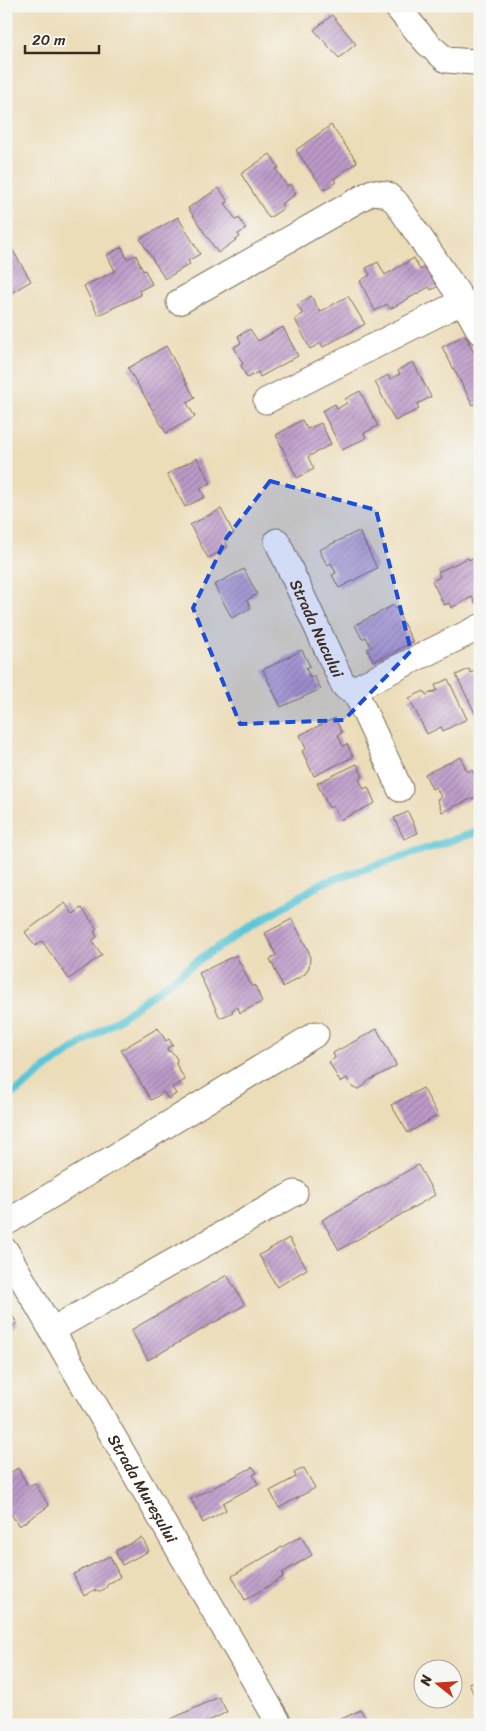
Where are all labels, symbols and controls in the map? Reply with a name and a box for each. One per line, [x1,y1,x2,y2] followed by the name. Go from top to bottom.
[25,22,99,54] scale bar
[32,27,66,53] text: 20 m
[281,574,352,683] street label: Strada Nucului
[100,1428,186,1549] street label: Strada Mureșului
[414,1658,464,1708] north arrow
[412,1672,440,1690] text: N

